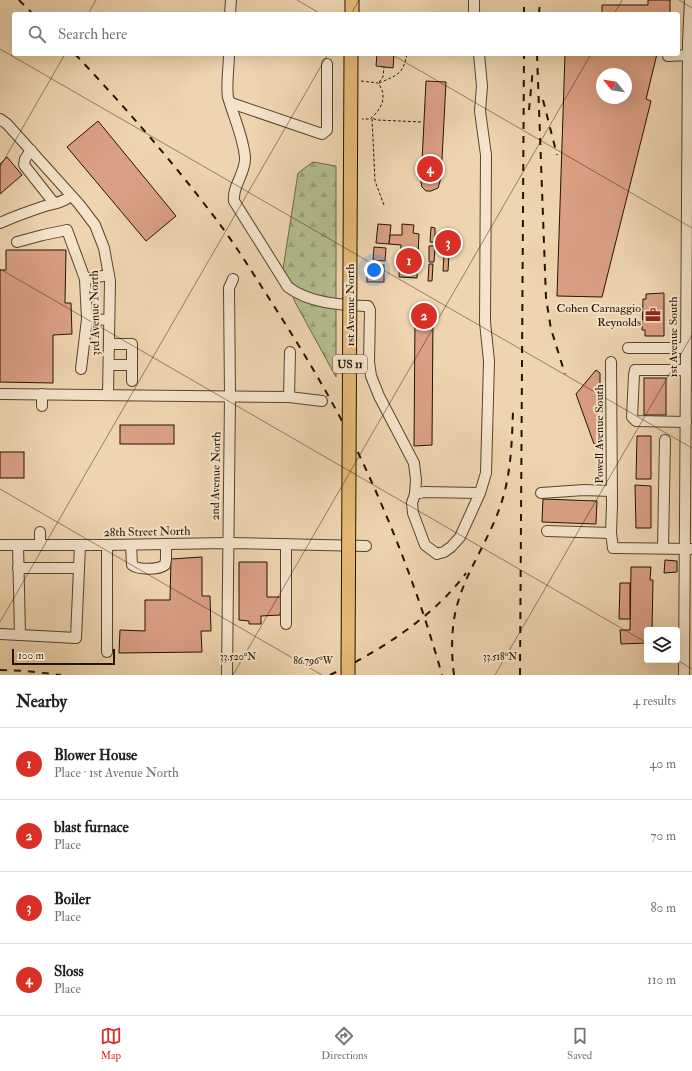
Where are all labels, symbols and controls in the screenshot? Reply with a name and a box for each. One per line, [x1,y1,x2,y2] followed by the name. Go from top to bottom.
[12,12,680,56] search box
[26,23,48,45] icon: search
[58,25,127,44] text: Search here
[596,68,632,104] north arrow
[417,154,443,184] pin: 4
[435,228,461,258] pin: 3
[396,246,422,276] pin: 1
[364,260,384,280] your location
[343,263,358,346] street label: 1st Avenue North
[87,269,103,356] street label: 3rd Avenue North
[666,296,681,377] street label: 1st Avenue South
[411,301,437,331] pin: 2
[556,301,641,330] place label: Cohen Carnaggio Reynolds
[644,306,662,324] office icon: Cohen Carnaggio Reynolds
[333,355,367,373] road number: US 11
[592,384,607,484] street label: Powell Avenue South
[208,431,224,521] street label: 2nd Avenue North
[103,524,191,540] street label: 28th Street North
[644,627,680,663] map controls
[644,627,680,663] button: layers
[12,647,115,666] scale bar
[18,649,44,662] text: 100 m
[220,651,256,663] text: 33.520°N
[483,651,517,663] text: 33.518°N
[293,655,334,667] text: 86.796°W
[16,691,67,712] text: Nearby
[633,693,676,709] text: 4 results
[54,746,137,765] text: Blower House
[27,756,31,772] text: 1
[650,756,676,772] text: 40 m
[54,765,179,781] text: Place · 1st Avenue North
[54,818,129,837] text: blast furnace
[26,828,32,844] text: 2
[651,828,676,844] text: 70 m
[54,837,81,853] text: Place
[54,890,91,909] text: Boiler
[27,900,32,916] text: 3
[650,900,676,916] text: 80 m
[54,909,81,925] text: Place
[54,962,84,981] text: Sloss
[25,972,33,988] text: 4
[647,972,676,988] text: 110 m
[54,981,81,997] text: Place
[100,1025,122,1062] tab: Map
[321,1025,368,1062] tab: Directions
[567,1025,592,1062] tab: Saved

